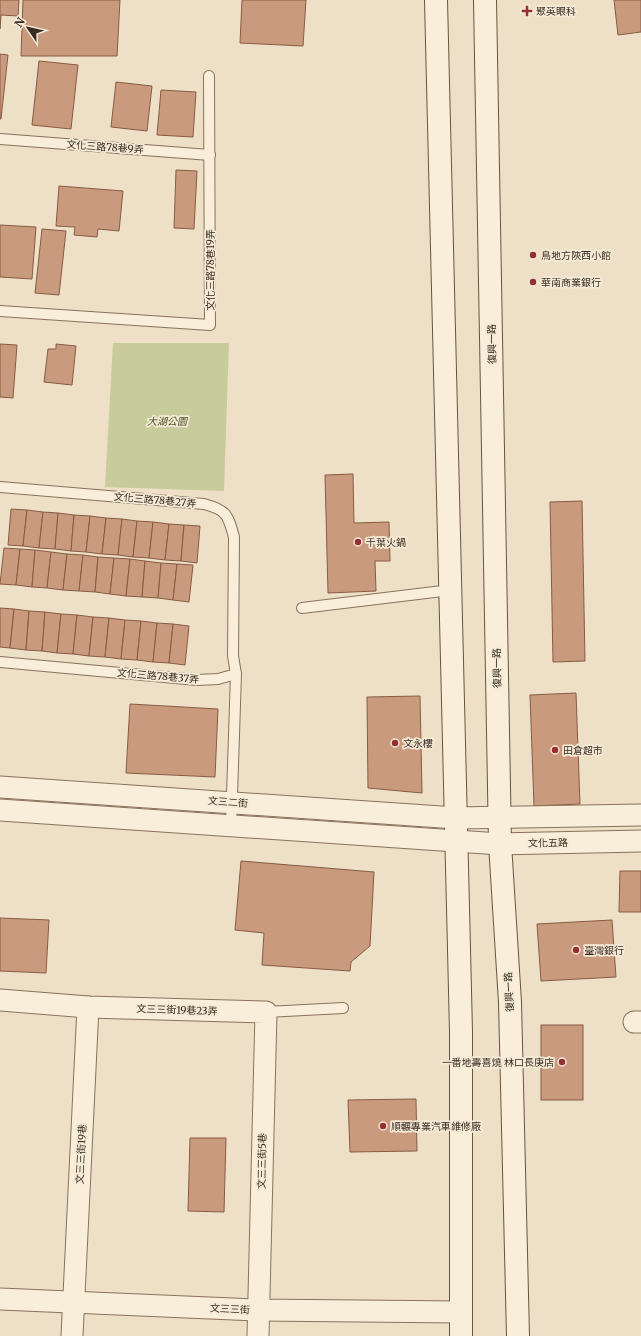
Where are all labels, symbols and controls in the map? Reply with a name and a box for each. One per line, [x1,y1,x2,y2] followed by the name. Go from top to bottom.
[521,5,533,17] marker: 聚英眼科
[536,5,576,18] place label: 聚英眼科
[8,8,48,48] north arrow
[11,15,28,30] text: N
[66,138,144,156] street label: 文化三路78巷9弄
[204,229,217,311] street label: 文化三路78巷19弄
[541,249,611,262] place label: 鳥地方陝西小館
[528,250,538,260] marker: 鳥地方陝西小館
[541,276,601,289] place label: 華南商業銀行
[528,277,538,287] marker: 華南商業銀行
[485,324,499,364] street label: 復興一路
[147,415,189,428] park label: 大湖公園
[113,490,197,510] street label: 文化三路78巷27弄
[366,536,406,549] place label: 千葉火鍋
[353,537,363,547] marker: 千葉火鍋
[490,648,504,688] street label: 復興一路
[116,666,200,686] street label: 文化三路78巷37弄
[403,737,433,750] place label: 文永樓
[390,738,400,748] marker: 文永樓
[563,744,603,757] place label: 田倉超市
[550,745,560,755] marker: 田倉超市
[208,794,248,810] street label: 文三二街
[528,836,568,850] street label: 文化五路
[584,944,624,957] place label: 臺灣銀行
[571,945,581,955] marker: 臺灣銀行
[501,972,517,1012] street label: 復興一路
[136,1002,218,1018] street label: 文三三街19巷23弄
[442,1056,554,1069] place label: 一番地壽喜燒 林口長庚店
[557,1057,567,1067] marker: 一番地壽喜燒 林口長庚店
[391,1120,481,1133] place label: 順輾專業汽車維修廠
[378,1121,388,1131] marker: 順輾專業汽車維修廠
[73,1124,89,1184] street label: 文三三街19巷
[255,1133,269,1189] street label: 文三三街5巷
[210,1301,250,1317] street label: 文三三街

